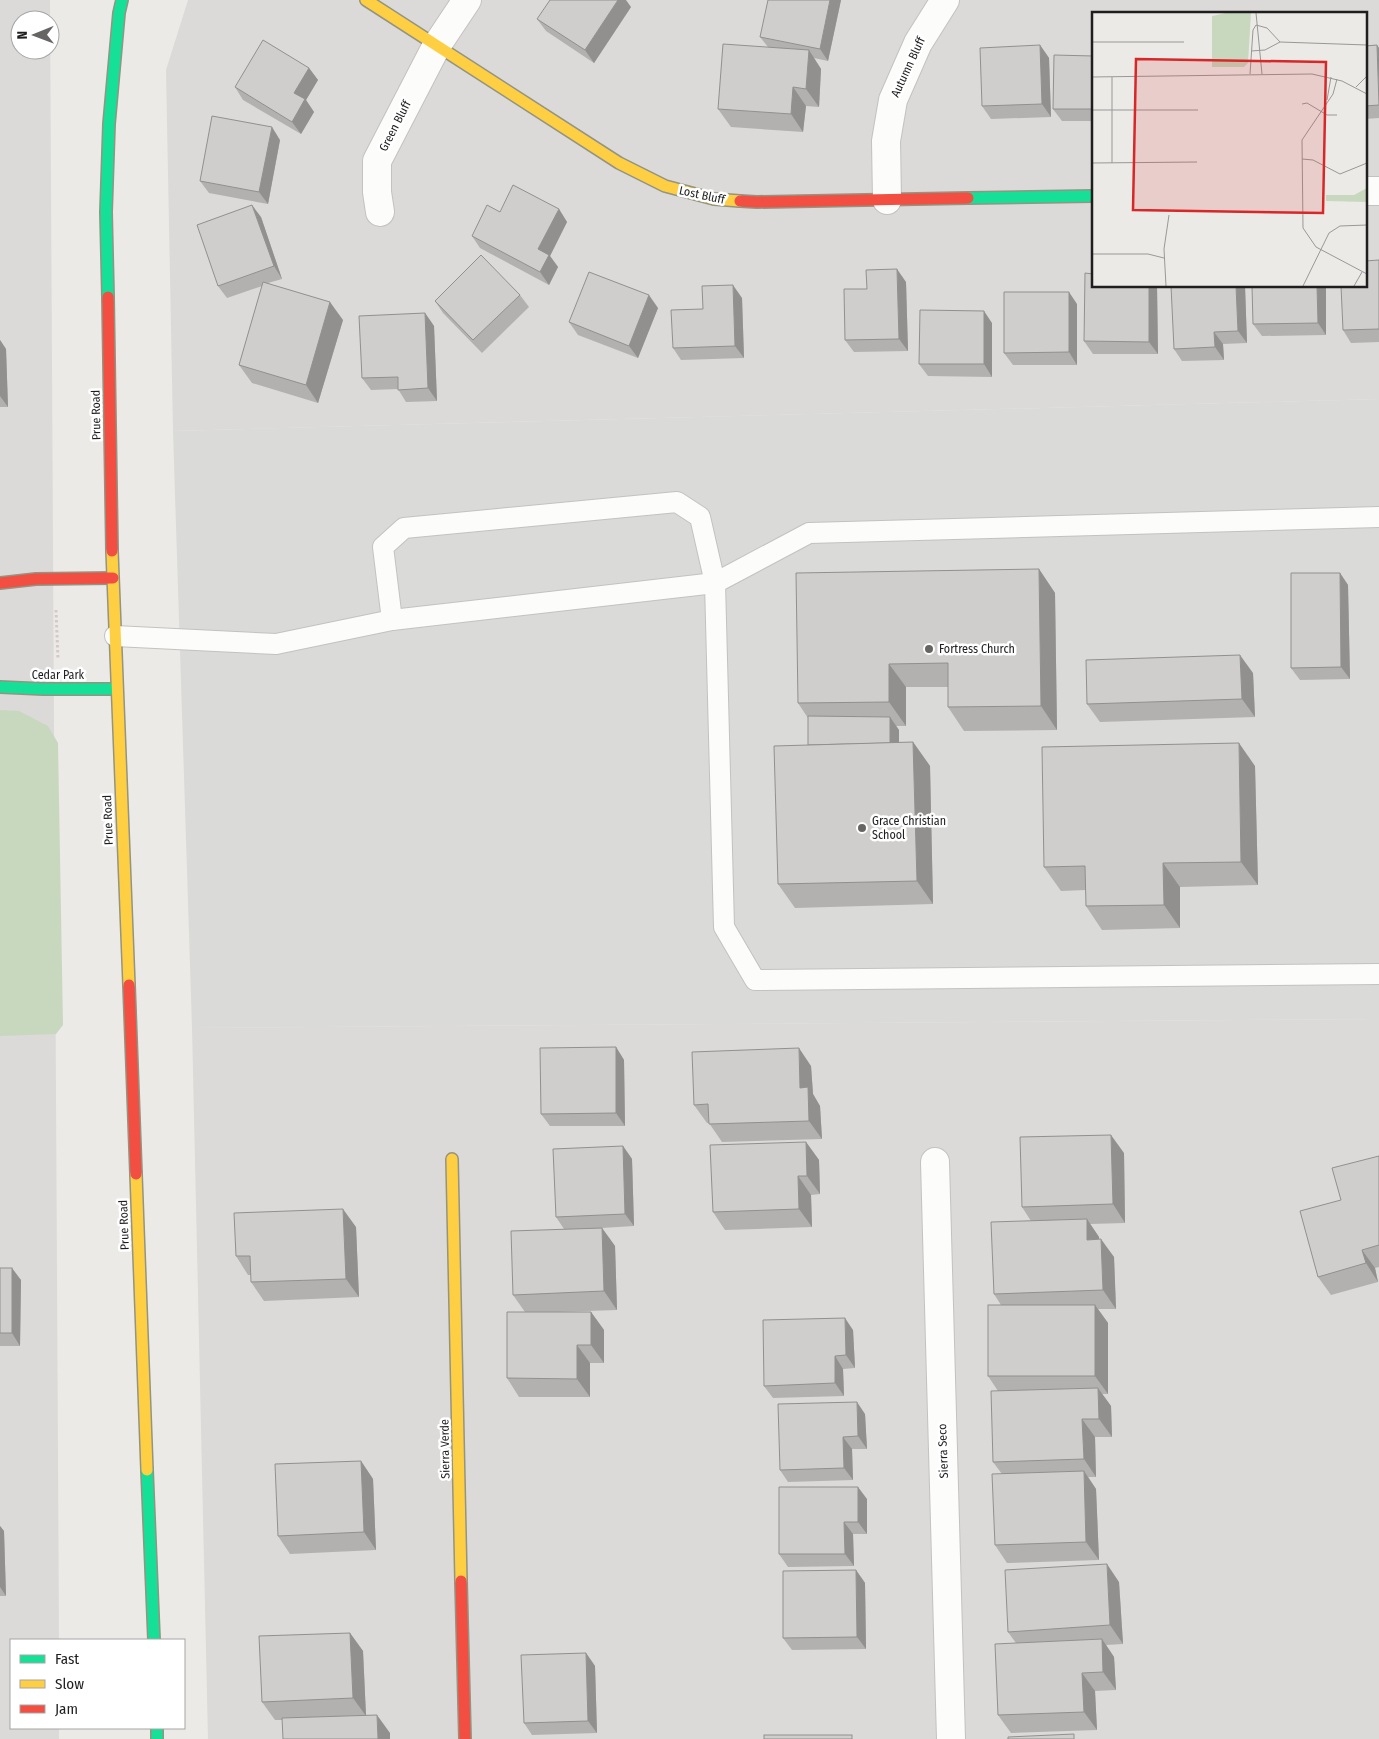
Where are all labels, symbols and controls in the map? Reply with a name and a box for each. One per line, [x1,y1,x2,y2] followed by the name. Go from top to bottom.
[10,10,60,60] north arrow
[1092,12,1366,288] inset map
[14,31,31,40] text: N
[888,34,929,99] street label: Autumn Bluff
[376,97,414,154] street label: Green Bluff
[678,183,728,207] street label: Lost Bluff
[89,390,103,440] street label: Prue Road
[939,642,1015,656] place label: Fortress Church
[923,643,935,655] marker: Fortress Church
[32,668,85,682] street label: Cedar Park
[100,795,116,845] street label: Prue Road
[872,814,946,842] place label: Grace Christian School
[856,822,868,834] marker: Grace Christian School
[116,1200,132,1250] street label: Prue Road
[437,1419,453,1479] street label: Sierra Verde
[935,1423,951,1479] street label: Sierra Seco
[10,1639,185,1729] legend
[55,1650,79,1668] text: Fast
[55,1675,84,1693] text: Slow
[55,1700,78,1718] text: Jam

